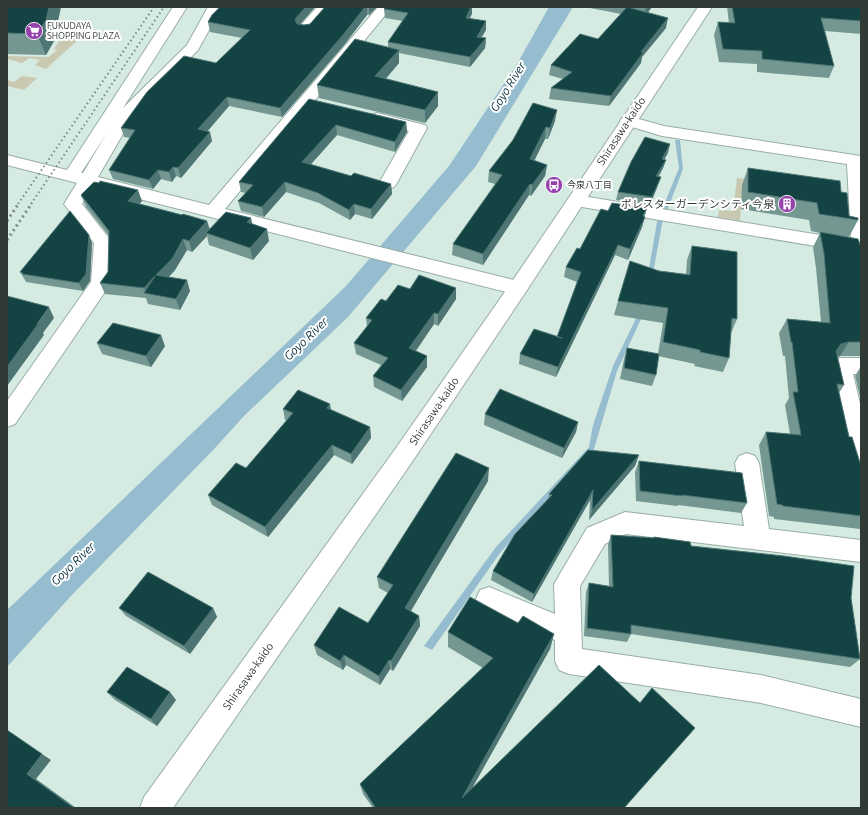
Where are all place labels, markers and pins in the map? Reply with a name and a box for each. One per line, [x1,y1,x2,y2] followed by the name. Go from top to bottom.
[24,21,44,41] supermarket icon: FUKUDAYA SHOPPING PLAZA
[47,21,120,41] place label: FUKUDAYA SHOPPING PLAZA
[544,175,564,195] bus stop icon: 今泉八丁目
[567,180,612,190] place label: 今泉八丁目
[777,194,797,214] building icon: ポレスターガーデンシティ今泉
[621,198,775,210] place label: ポレスターガーデンシティ今泉

